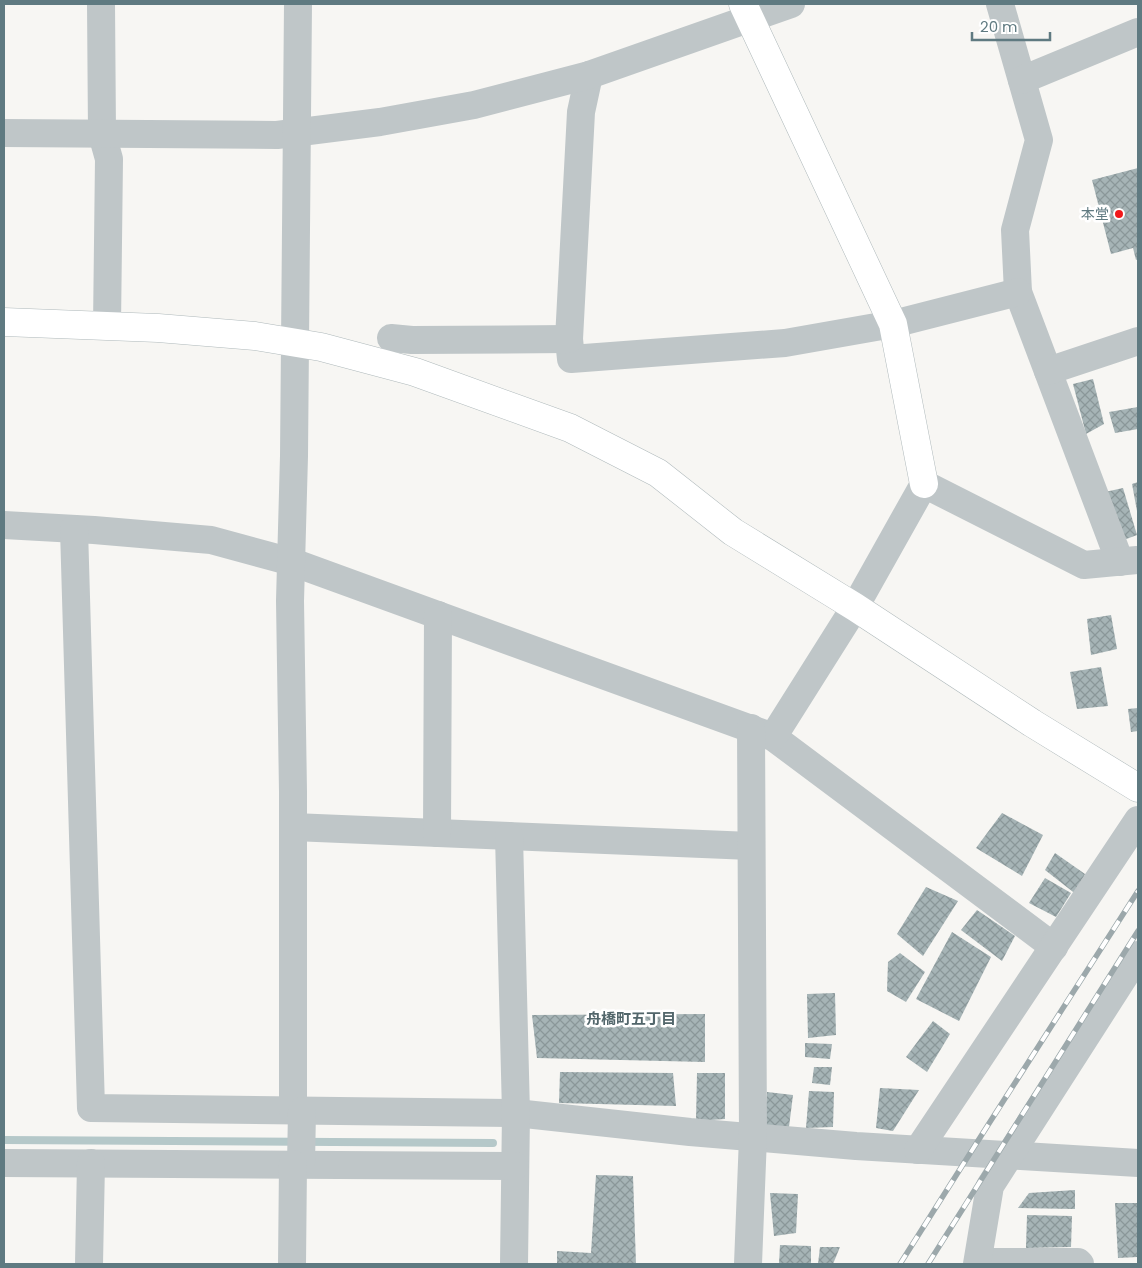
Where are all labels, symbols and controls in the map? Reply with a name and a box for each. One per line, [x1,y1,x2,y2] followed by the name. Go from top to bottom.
[972,10,1050,42] scale bar
[980,16,1018,37] text: 20 m
[1081,204,1109,224] place label: 本堂
[1113,208,1125,220] marker: 本堂
[586,1008,676,1029] district label: 舟橋町五丁目

